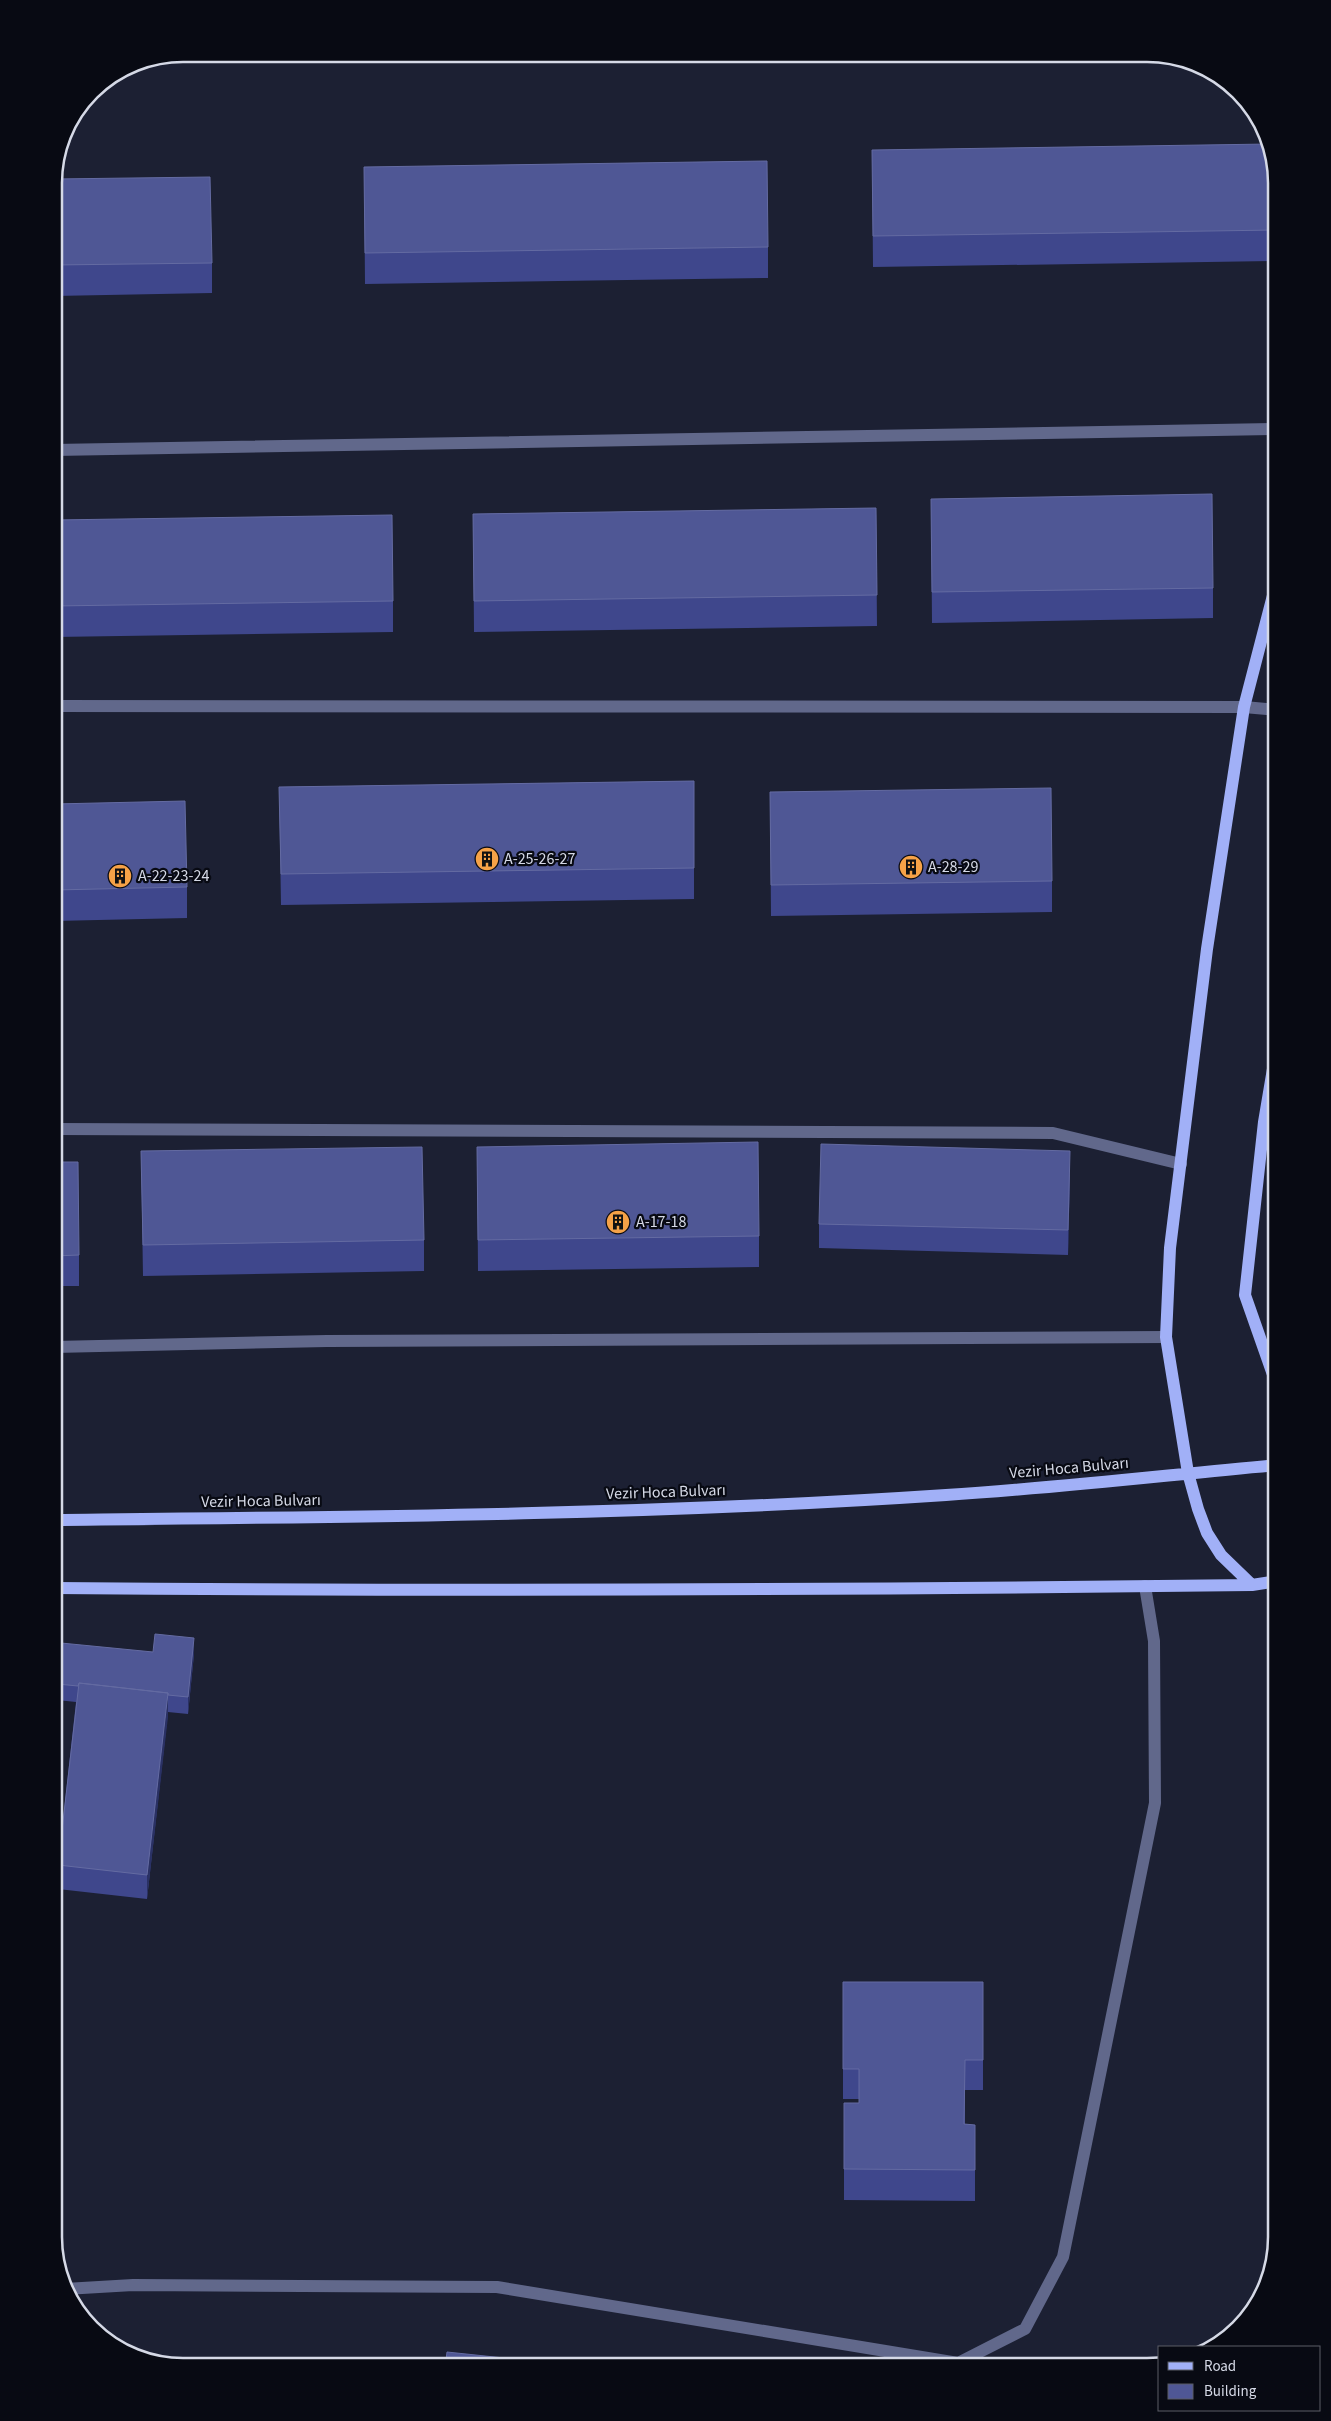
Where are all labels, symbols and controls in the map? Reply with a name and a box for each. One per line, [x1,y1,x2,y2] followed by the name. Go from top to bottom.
[474,846,500,872] building icon: A-25-26-27
[504,848,575,870] place label: A-25-26-27
[898,854,924,880] building icon: A-28-29
[928,856,978,878] place label: A-28-29
[107,863,133,889] building icon: A-22-23-24
[138,865,209,887] place label: A-22-23-24
[605,1209,631,1235] building icon: A-17-18
[636,1211,686,1233] place label: A-17-18
[1008,1452,1130,1484] street label: Vezir Hoca Bulvarı
[606,1479,726,1505] street label: Vezir Hoca Bulvarı
[201,1489,321,1513] street label: Vezir Hoca Bulvarı
[1158,2346,1321,2411] legend
[1204,2356,1236,2377] text: Road
[1204,2381,1257,2402] text: Building

